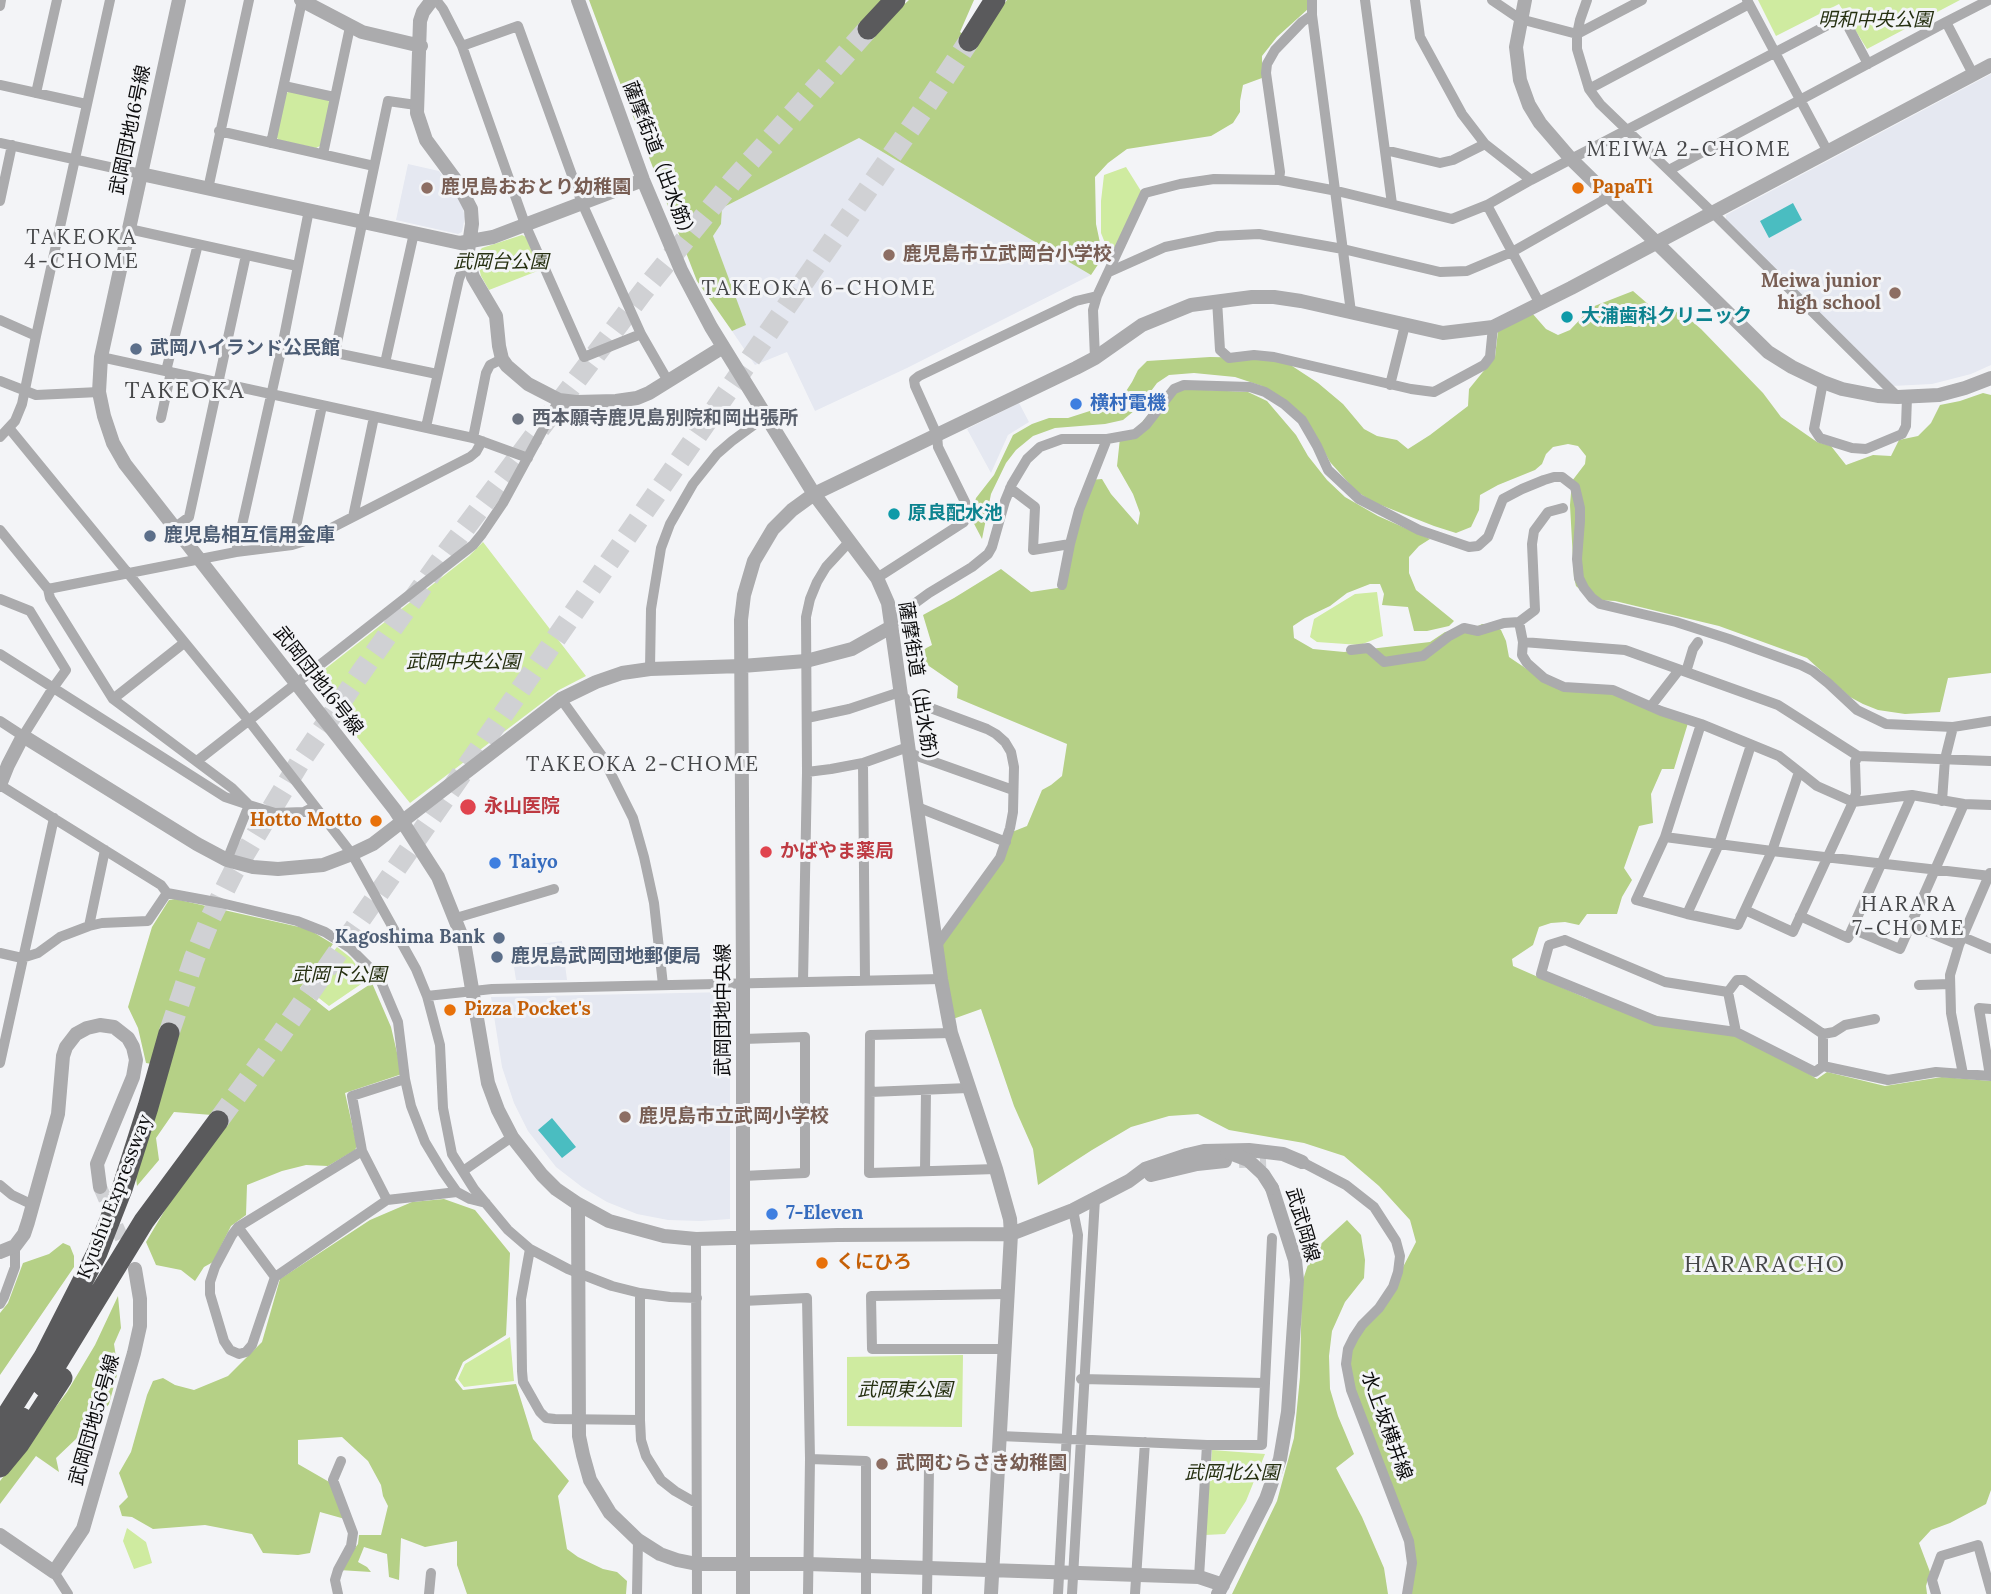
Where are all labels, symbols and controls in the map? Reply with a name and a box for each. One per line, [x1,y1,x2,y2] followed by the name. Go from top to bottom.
[1818,10,1932,32] park label: 明和中央公園
[106,63,156,197] street label: 武岡団地16号線
[618,78,700,246] street label: 薩摩街道（出水筋）
[1588,137,1790,163] district label: MEIWA 2-CHOME
[441,177,631,199] place label: 鹿児島おおとり幼稚園
[1592,177,1653,199] place label: PapaTi
[419,180,435,196] marker: 鹿児島おおとり幼稚園
[1570,180,1586,196] marker: PapaTi
[25,225,139,275] district label: TAKEOKA 4-CHOME
[903,244,1112,266] place label: 鹿児島市立武岡台小学校
[881,247,897,263] marker: 鹿児島市立武岡台小学校
[454,252,548,274] park label: 武岡台公園
[1761,271,1881,315] place label: Meiwa junior high school
[703,276,935,302] district label: TAKEOKA 6-CHOME
[1887,285,1903,301] marker: Meiwa junior high school
[1581,306,1752,328] place label: 大浦歯科クリニック
[1559,309,1575,325] marker: 大浦歯科クリニック
[150,338,340,360] place label: 武岡ハイランド公民館
[128,341,144,357] marker: 武岡ハイランド公民館
[126,377,244,405] district label: TAKEOKA
[1090,393,1166,415] place label: 横村電機
[1068,396,1084,412] marker: 横村電機
[532,408,798,430] place label: 西本願寺鹿児島別院和岡出張所
[510,411,526,427] marker: 西本願寺鹿児島別院和岡出張所
[908,503,1003,525] place label: 原良配水池
[886,506,902,522] marker: 原良配水池
[164,525,335,547] place label: 鹿児島相互信用金庫
[142,528,158,544] marker: 鹿児島相互信用金庫
[893,600,943,772] street label: 薩摩街道（出水筋）
[268,622,368,740] street label: 武岡団地16号線
[406,652,520,674] park label: 武岡中央公園
[528,752,758,778] district label: TAKEOKA 2-CHOME
[484,796,560,818] place label: 永山医院
[458,797,478,817] marker: 永山医院
[250,810,362,832] place label: Hotto Motto
[368,813,384,829] marker: Hotto Motto
[780,841,894,863] place label: かばやま薬局
[758,844,774,860] marker: かばやま薬局
[509,852,558,874] place label: Taiyo
[487,855,503,871] marker: Taiyo
[1853,892,1965,942] district label: HARARA 7-CHOME
[335,927,485,949] place label: Kagoshima Bank
[491,930,507,946] marker: Kagoshima Bank
[713,944,735,1076] street label: 武岡団地中央線
[511,946,701,968] place label: 鹿児島武岡団地郵便局
[489,949,505,965] marker: 鹿児島武岡団地郵便局
[292,965,386,987] park label: 武岡下公園
[464,999,591,1021] place label: Pizza Pocket's
[442,1002,458,1018] marker: Pizza Pocket's
[639,1106,829,1128] place label: 鹿児島市立武岡小学校
[617,1109,633,1125] marker: 鹿児島市立武岡小学校
[73,1112,157,1282] street label: Kyushu Expressway
[1281,1185,1323,1265] street label: 武武岡線
[786,1203,863,1225] place label: 7-Eleven
[764,1206,780,1222] marker: 7-Eleven
[1685,1251,1845,1279] district label: HARARACHO
[836,1252,912,1274] place label: くにひろ
[814,1255,830,1271] marker: くにひろ
[65,1352,125,1488] street label: 武岡団地56号線
[1356,1369,1416,1483] street label: 水上坂横井線
[858,1380,952,1402] park label: 武岡東公園
[896,1453,1067,1475] place label: 武岡むらさき幼稚園
[874,1456,890,1472] marker: 武岡むらさき幼稚園
[1185,1463,1279,1485] park label: 武岡北公園

